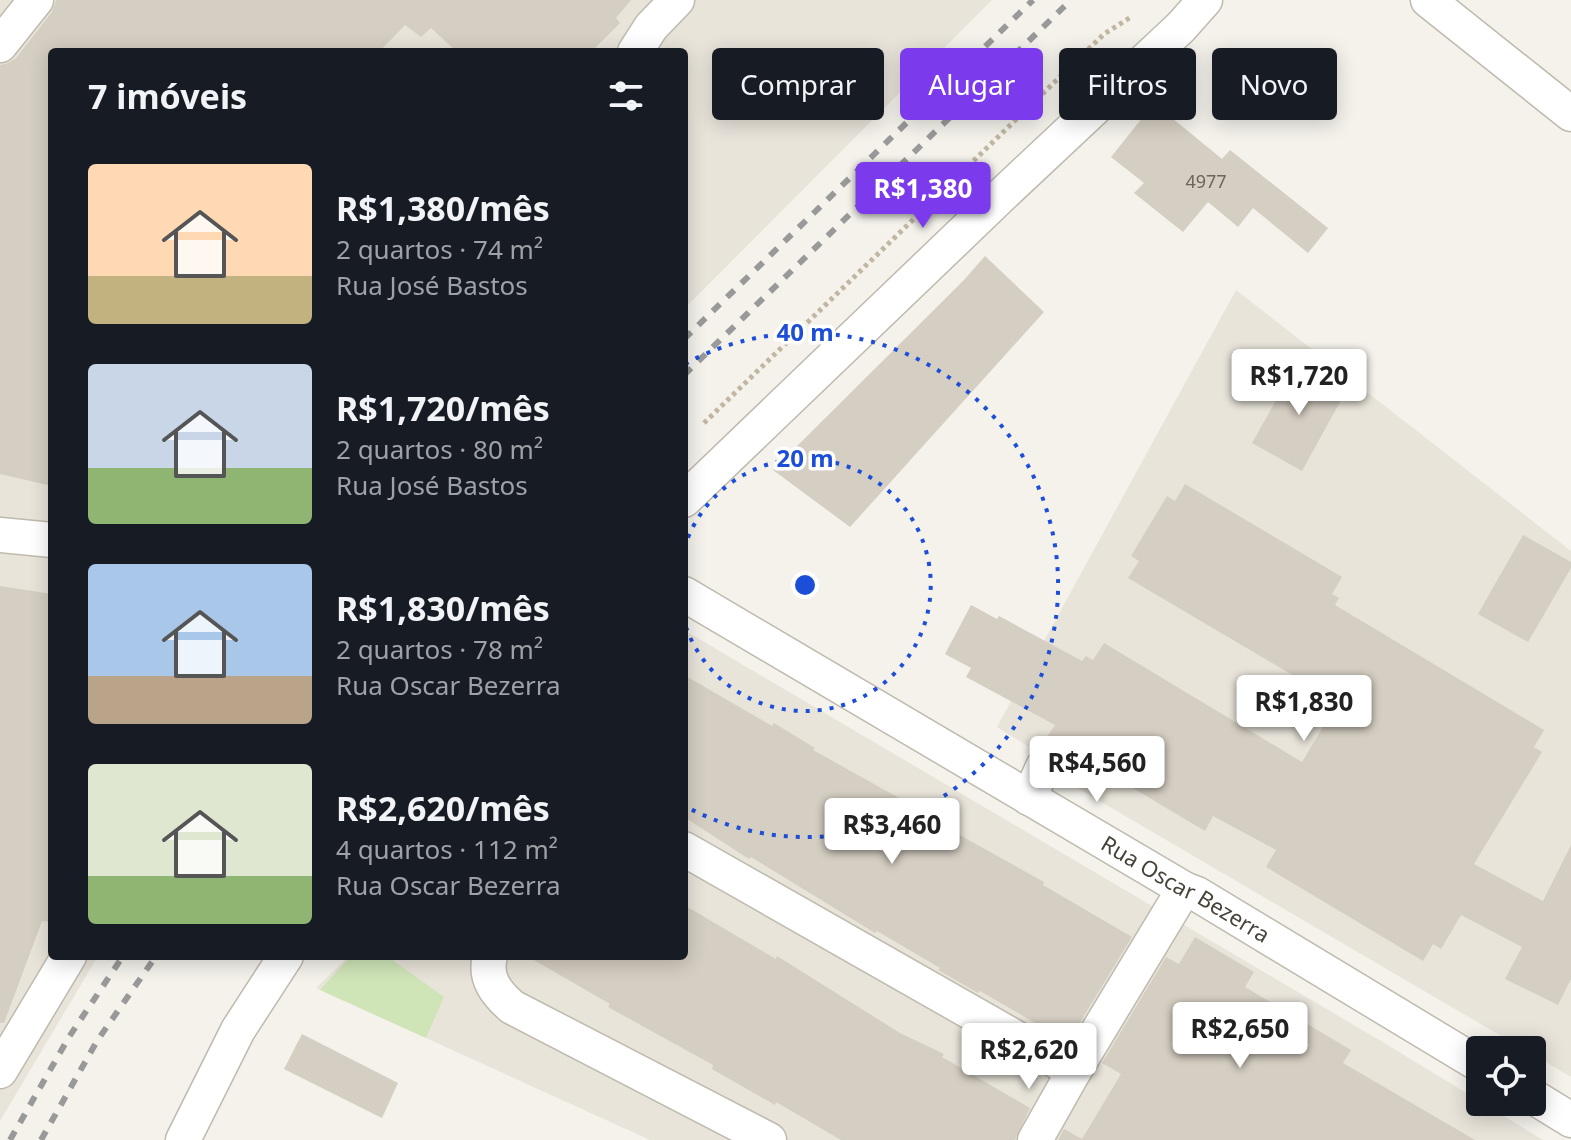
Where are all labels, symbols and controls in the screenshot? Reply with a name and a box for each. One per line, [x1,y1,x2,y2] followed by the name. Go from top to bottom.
[712,48,884,120] chip: Comprar
[900,48,1043,120] chip: Alugar
[1059,48,1196,120] chip: Filtros
[1212,48,1337,120] chip: Novo
[88,73,247,119] text: 7 imóveis
[604,74,648,118] icon: filters
[849,162,997,230] pin: R$1,380
[1185,169,1227,193] house number: 4977
[874,170,972,206] text: R$1,380
[336,185,550,231] text: R$1,380/mês
[152,196,248,292] icon: home
[336,231,543,267] text: 2 quartos · 74 m²
[336,267,528,303] text: Rua José Bastos
[776,315,834,348] text: 40 m
[1225,349,1373,417] pin: R$1,720
[1250,357,1348,393] text: R$1,720
[336,385,550,431] text: R$1,720/mês
[152,396,248,492] icon: home
[336,431,543,467] text: 2 quartos · 80 m²
[776,441,834,474] text: 20 m
[336,467,528,503] text: Rua José Bastos
[791,571,819,599] centre of rings
[336,585,550,631] text: R$1,830/mês
[152,596,248,692] icon: home
[336,631,543,667] text: 2 quartos · 78 m²
[336,667,561,703] text: Rua Oscar Bezerra
[1230,675,1378,743] pin: R$1,830
[1255,683,1353,719] text: R$1,830
[1023,736,1171,804] pin: R$4,560
[1048,744,1146,780] text: R$4,560
[336,785,550,831] text: R$2,620/mês
[152,796,248,892] icon: home
[818,798,966,866] pin: R$3,460
[843,806,941,842] text: R$3,460
[1096,828,1276,949] street label: Rua Oscar Bezerra
[336,831,558,867] text: 4 quartos · 112 m²
[336,867,561,903] text: Rua Oscar Bezerra
[1166,1002,1314,1070] pin: R$2,650
[1191,1010,1289,1046] text: R$2,650
[955,1023,1103,1091] pin: R$2,620
[980,1031,1078,1067] text: R$2,620
[1466,1036,1546,1116] map controls
[1466,1036,1546,1116] button: locate

